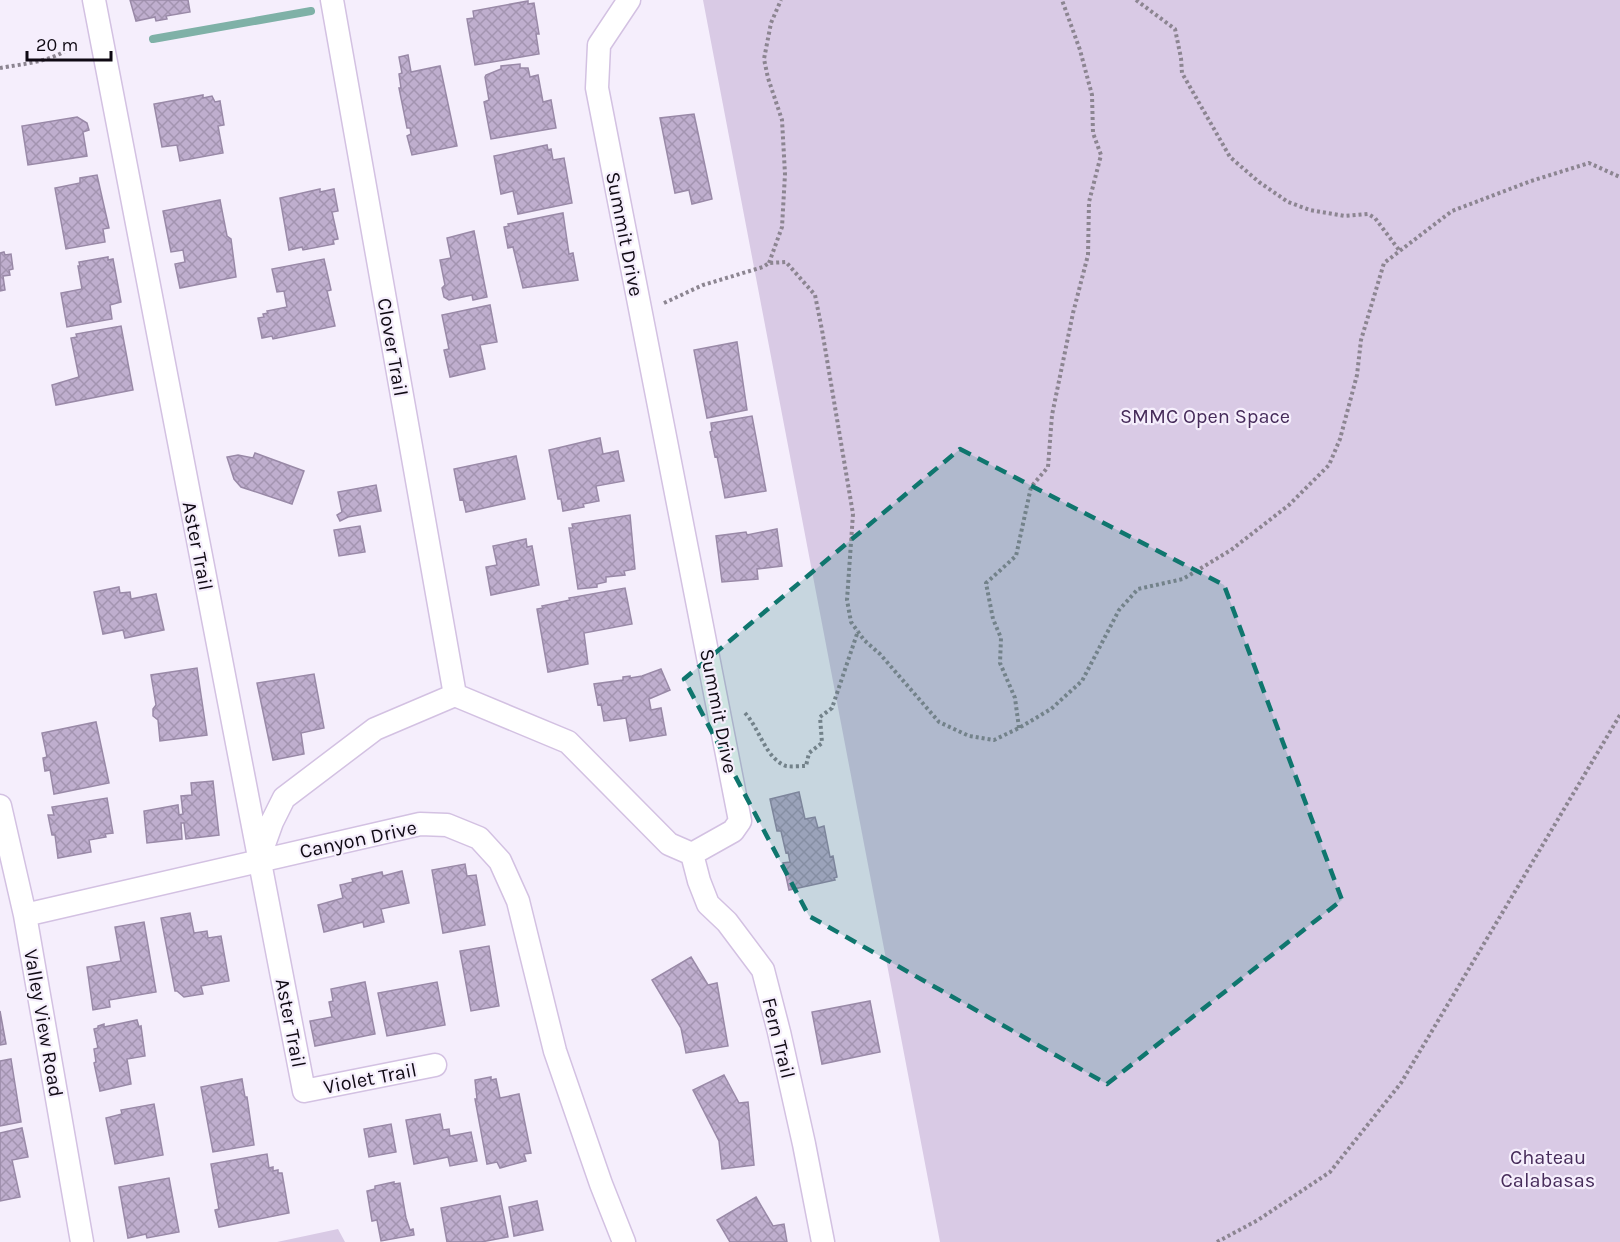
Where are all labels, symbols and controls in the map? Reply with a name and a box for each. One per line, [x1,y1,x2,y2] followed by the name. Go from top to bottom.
[27,24,111,62] scale bar
[36,34,78,56] text: 20 m
[601,170,648,298] street label: Summit Drive
[373,296,412,398] street label: Clover Trail
[1120,405,1290,428] park label: SMMC Open Space
[178,500,217,593] street label: Aster Trail
[695,647,742,775] street label: Summit Drive
[297,816,419,863] street label: Canyon Drive
[19,947,68,1099] street label: Valley View Road
[271,977,310,1070] street label: Aster Trail
[757,995,800,1081] street label: Fern Trail
[321,1058,419,1099] street label: Violet Trail
[1501,1146,1595,1192] park label: Chateau Calabasas

